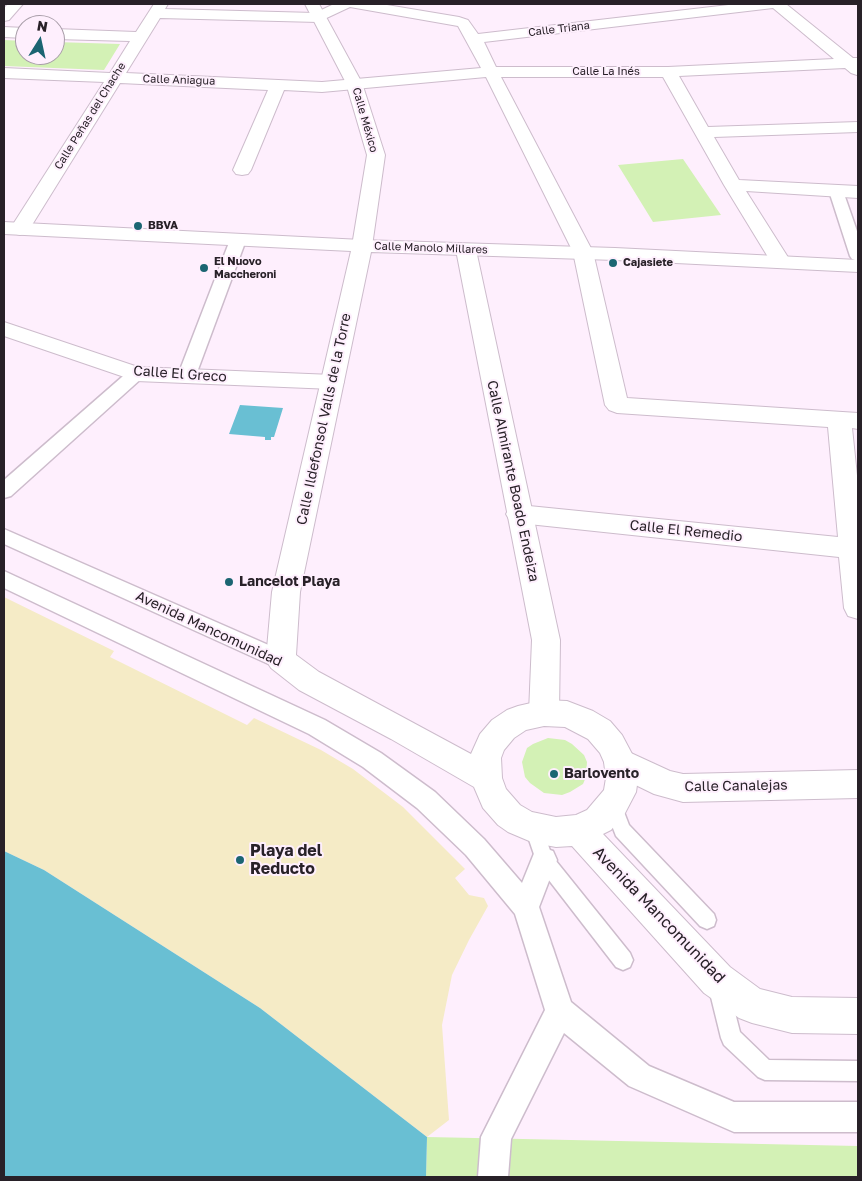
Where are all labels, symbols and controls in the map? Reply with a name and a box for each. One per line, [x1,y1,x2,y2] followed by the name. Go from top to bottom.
[15,15,65,65] north arrow
[36,16,49,35] text: N
[527,19,591,39] street label: Calle Triana
[52,60,128,172] street label: Calle Peñas del Chache
[572,65,640,79] street label: Calle La Inés
[142,72,216,88] street label: Calle Aniagua
[349,86,381,154] street label: Calle México
[148,219,178,233] place label: BBVA
[132,220,144,232] marker: BBVA
[374,239,488,257] street label: Calle Manolo Millares
[214,255,276,281] place label: El Nuovo Maccheroni
[623,256,673,270] place label: Cajasiete
[607,257,619,269] marker: Cajasiete
[198,262,210,274] marker: El Nuovo Maccheroni
[293,312,355,526] street label: Calle Ildefonsol Valls de la Torre
[133,362,227,386] street label: Calle El Greco
[483,379,543,583] street label: Calle Almirante Boado Endeiza
[629,517,743,545] street label: Calle El Remedio
[239,574,340,590] place label: Lancelot Playa
[223,576,235,588] marker: Lancelot Playa
[133,588,285,670] street label: Avenida Mancomunidad
[564,766,639,782] place label: Barlovento
[548,768,560,780] marker: Barlovento
[684,777,788,795] street label: Calle Canalejas
[250,841,322,879] place label: Playa del Reducto
[589,843,729,987] street label: Avenida Mancomunidad
[234,854,246,866] marker: Playa del Reducto

